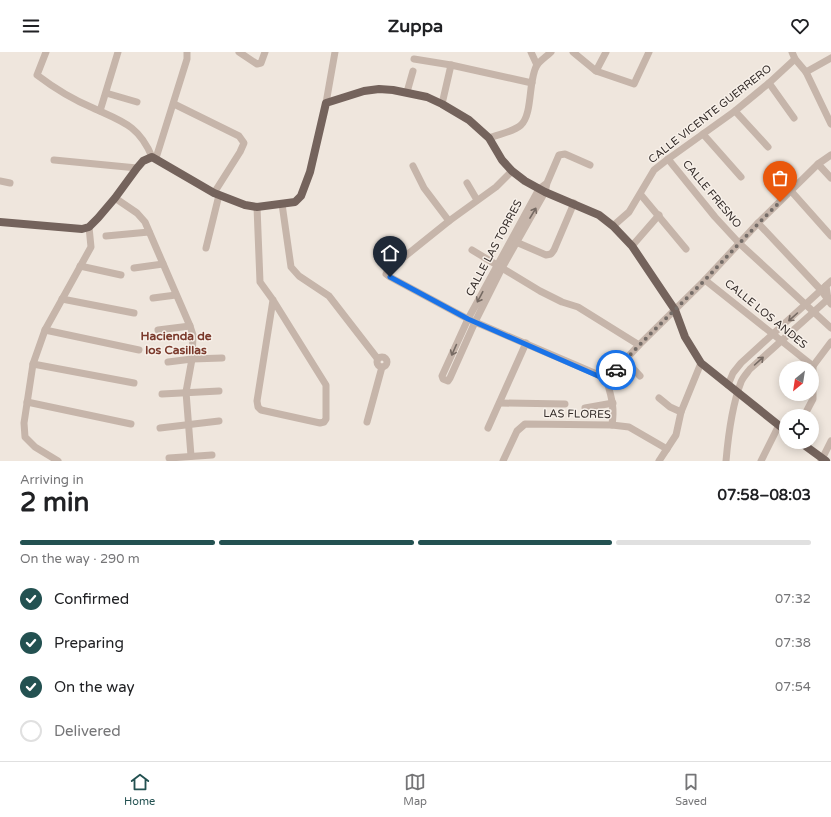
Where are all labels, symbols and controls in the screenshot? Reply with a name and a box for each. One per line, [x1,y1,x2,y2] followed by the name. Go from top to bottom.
[20,15,42,37] icon: menu
[388,15,443,37] text: Zuppa
[789,15,811,37] icon: heart
[646,62,774,166] street label: CALLE VICENTE GUERRERO
[680,157,744,231] street label: CALLE FRESNO
[763,161,797,202] pin
[769,167,791,189] icon: bag
[463,197,525,298] street label: CALLE LAS TORRES
[530,208,538,220] one-way arrow
[373,236,407,277] pin
[379,242,401,264] icon: home
[722,277,810,351] street label: CALLE LOS ANDES
[476,291,483,303] one-way arrow
[787,312,798,321] one-way arrow
[140,329,212,357] district label: Hacienda de los Casillas
[450,344,457,356] one-way arrow
[596,350,636,390] courier
[754,356,764,365] one-way arrow
[605,359,627,381] icon: car
[779,361,819,401] north arrow
[779,361,819,449] map controls
[543,407,611,421] street label: LAS FLORES
[779,409,819,449] button: locate
[20,472,84,488] text: Arriving in
[718,486,811,504] text: 07:58–08:03
[20,487,89,518] text: 2 min
[20,551,140,567] text: On the way · 290 m
[20,588,42,610] icon: check
[54,590,129,608] text: Confirmed
[775,591,811,607] text: 07:32
[20,632,42,654] icon: check
[54,634,124,652] text: Preparing
[775,635,811,651] text: 07:38
[20,676,42,698] icon: check
[54,678,134,696] text: On the way
[775,679,811,695] text: 07:54
[54,722,121,740] text: Delivered
[124,771,155,808] tab: Home
[403,771,427,808] tab: Map
[675,771,707,808] tab: Saved

